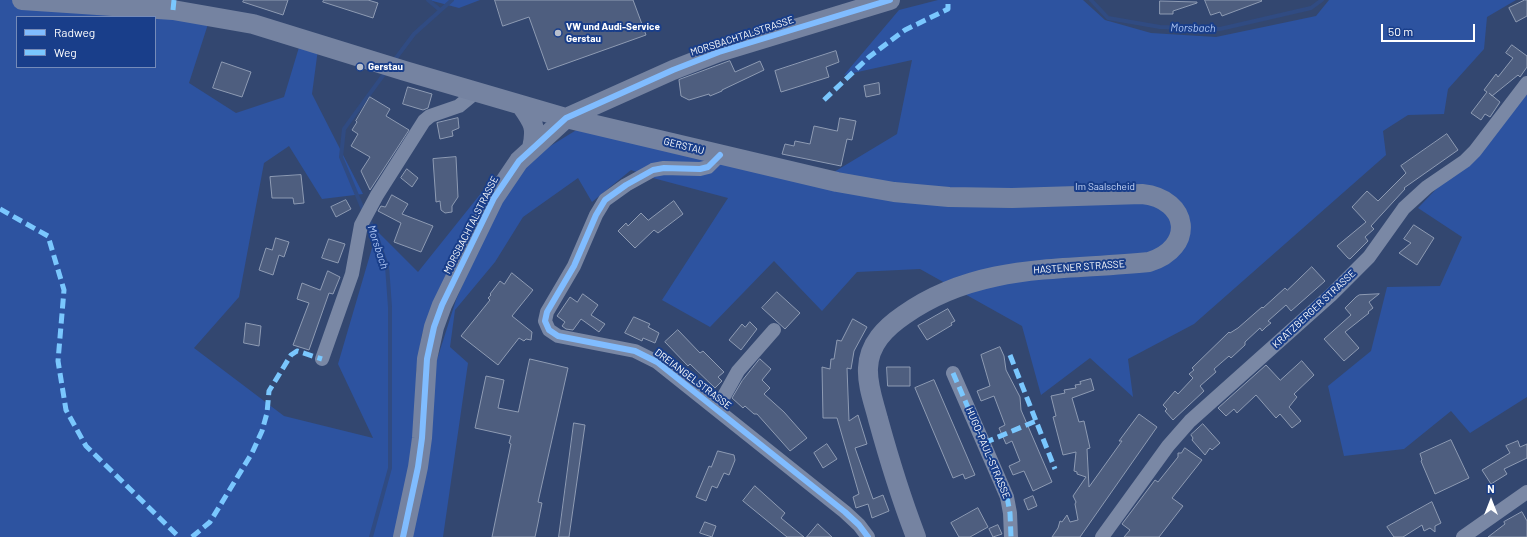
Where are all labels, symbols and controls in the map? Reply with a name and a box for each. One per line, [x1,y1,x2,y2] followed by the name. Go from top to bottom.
[689,14,795,58] street label: MORSBACHTALSTRASSE
[16,16,156,68] legend
[1383,16,1477,42] scale bar
[566,21,660,44] place label: VW und Audi-Service Gerstau
[1170,21,1216,35] water label: Morsbach
[1388,24,1413,38] text: 50 m
[54,25,95,39] text: Radweg
[553,28,563,38] marker: VW und Audi-Service Gerstau
[54,45,77,59] text: Weg
[368,61,403,73] place label: Gerstau
[355,62,365,72] marker: Gerstau
[662,135,706,157] street label: GERSTAU
[441,174,501,276] street label: MORSBACHTALSTRASSE
[1075,181,1135,193] park label: Im Saalscheid
[365,223,391,271] water label: Morsbach
[1033,258,1125,276] street label: HASTENER STRASSE
[1270,267,1358,351] street label: KRATZBERGER STRASSE
[652,346,734,412] street label: DREIANGELSTRASSE
[963,405,1013,501] street label: HUGO-PAUL-STRASSE
[1471,481,1511,521] north arrow
[1487,482,1495,495] text: N

